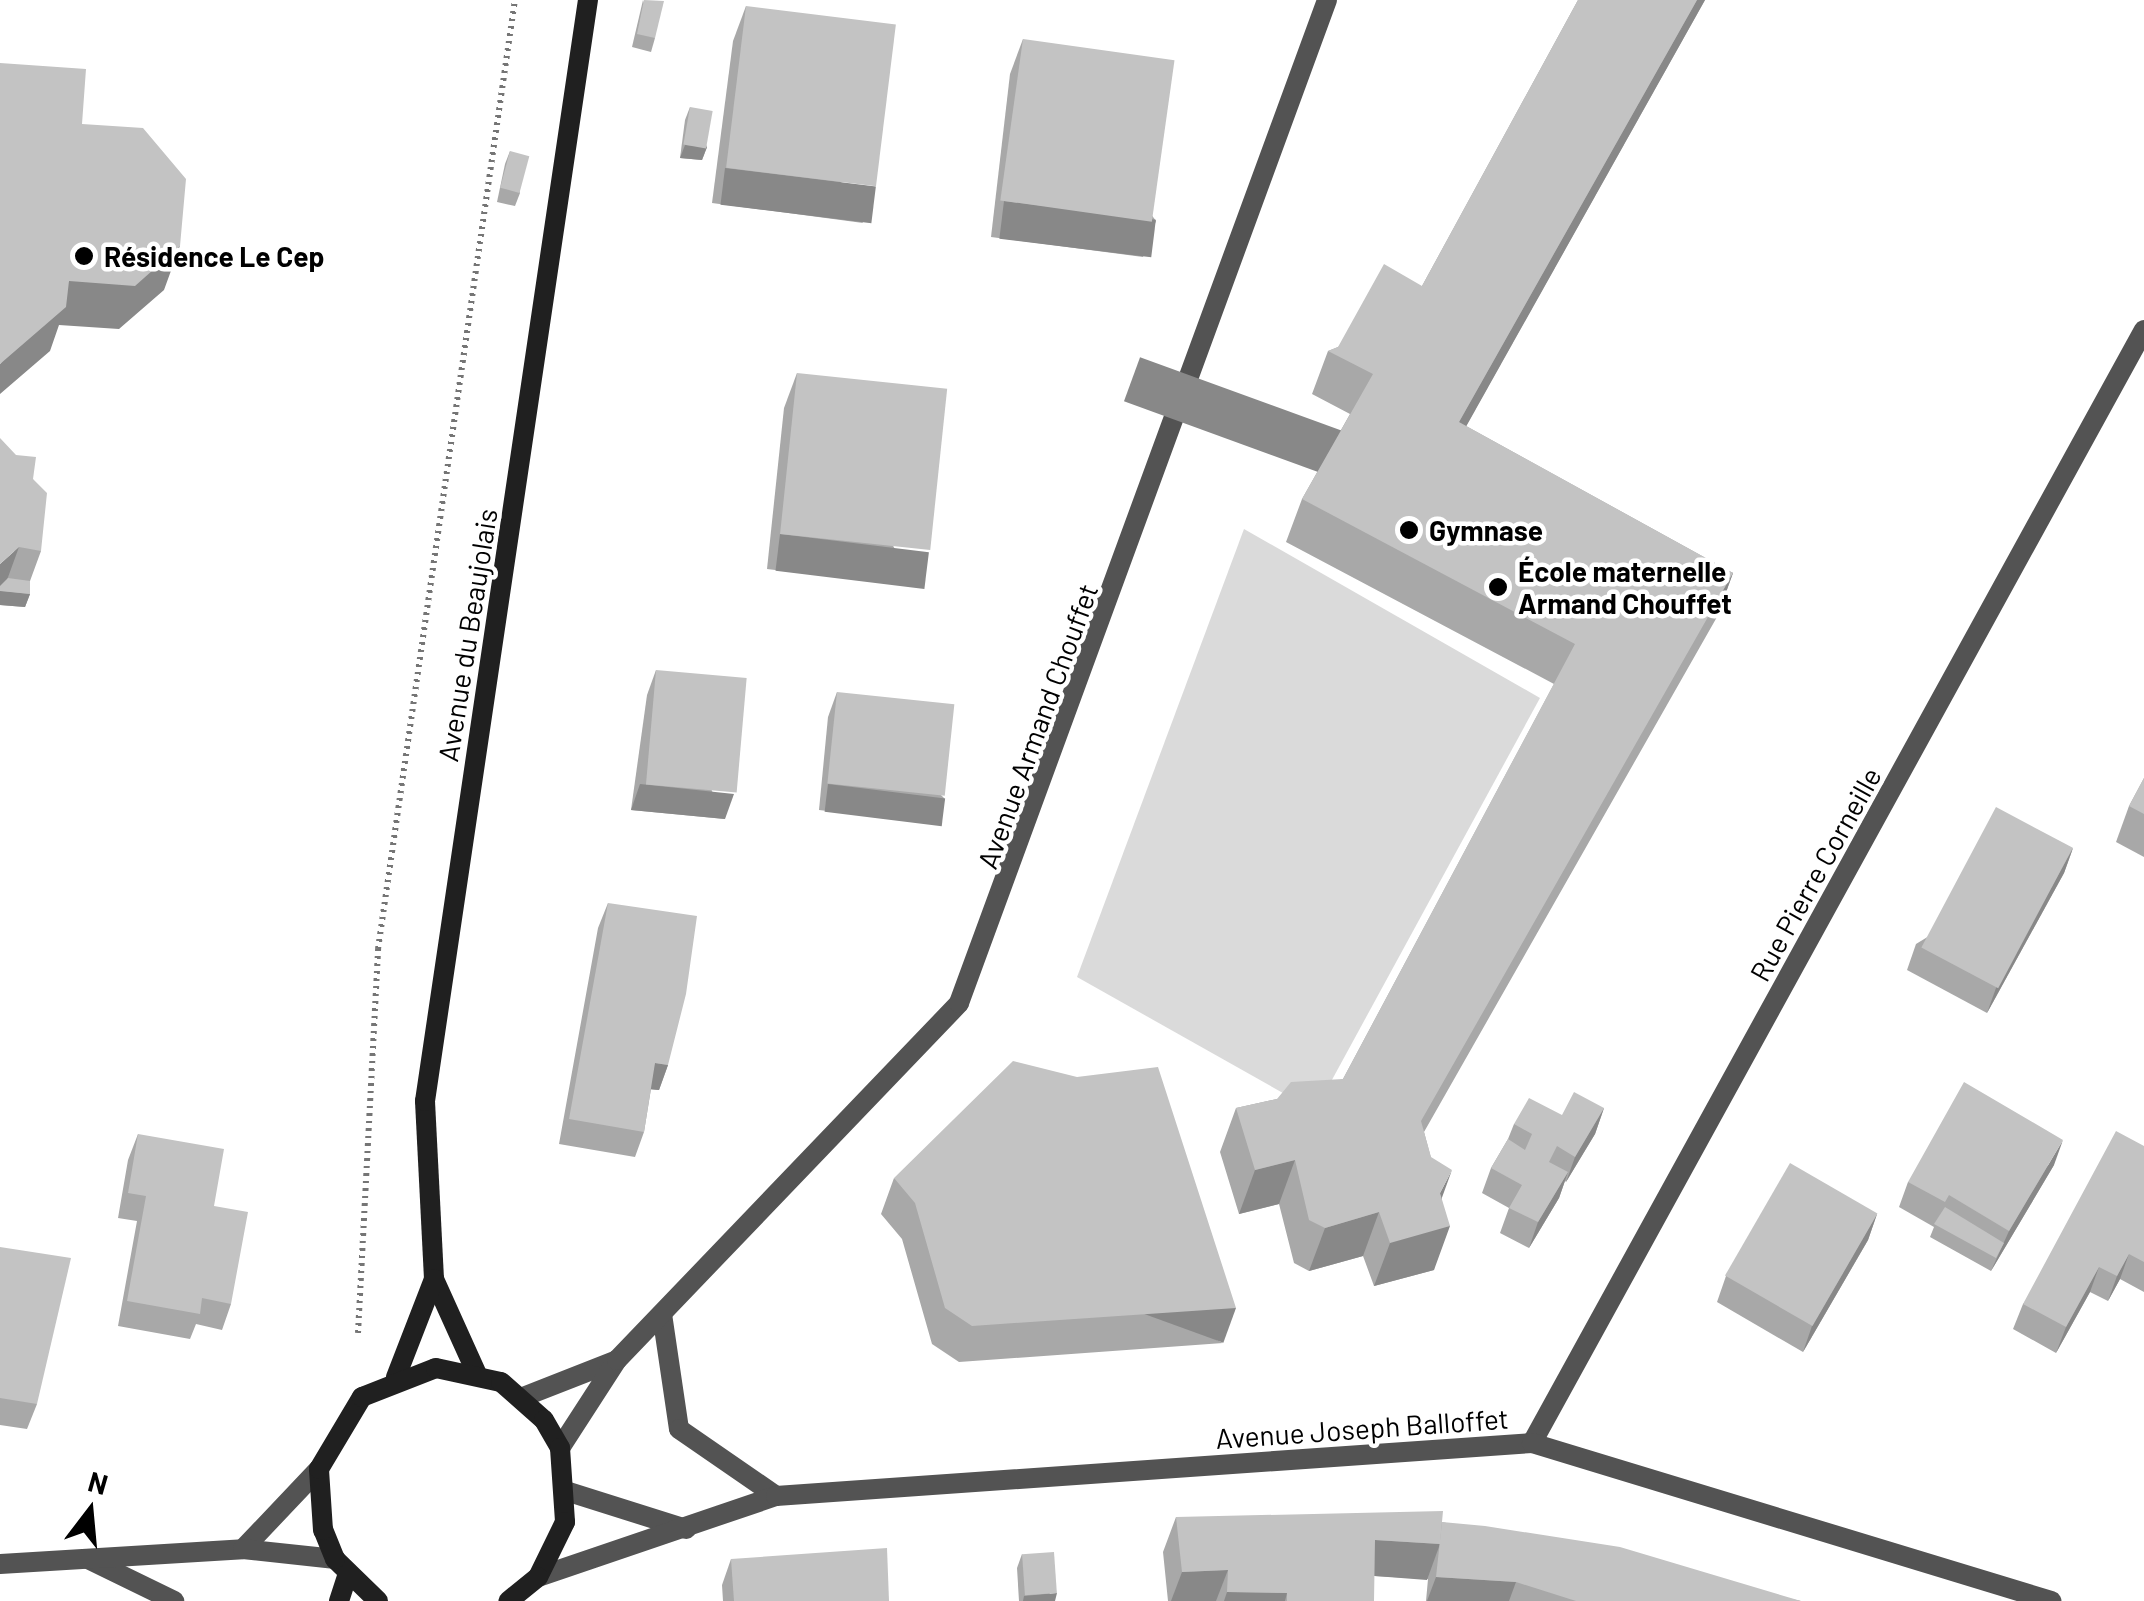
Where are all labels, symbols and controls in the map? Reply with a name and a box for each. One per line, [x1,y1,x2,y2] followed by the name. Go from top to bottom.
[104,239,324,273] place label: Résidence Le Cep
[73,245,95,267] marker: Résidence Le Cep
[430,506,504,764] street label: Avenue du Beaujolais
[1429,513,1543,547] place label: Gymnase
[1398,519,1420,541] marker: Gymnase
[1518,554,1732,620] place label: École maternelle Armand Chouffet
[1487,576,1509,598] marker: École maternelle Armand Chouffet
[970,579,1104,873] street label: Avenue Armand Chouffet
[1742,761,1888,987] street label: Rue Pierre Corneille
[1214,1401,1510,1455] street label: Avenue Joseph Balloffet
[40,1461,140,1561] north arrow
[85,1463,112,1501] text: N

